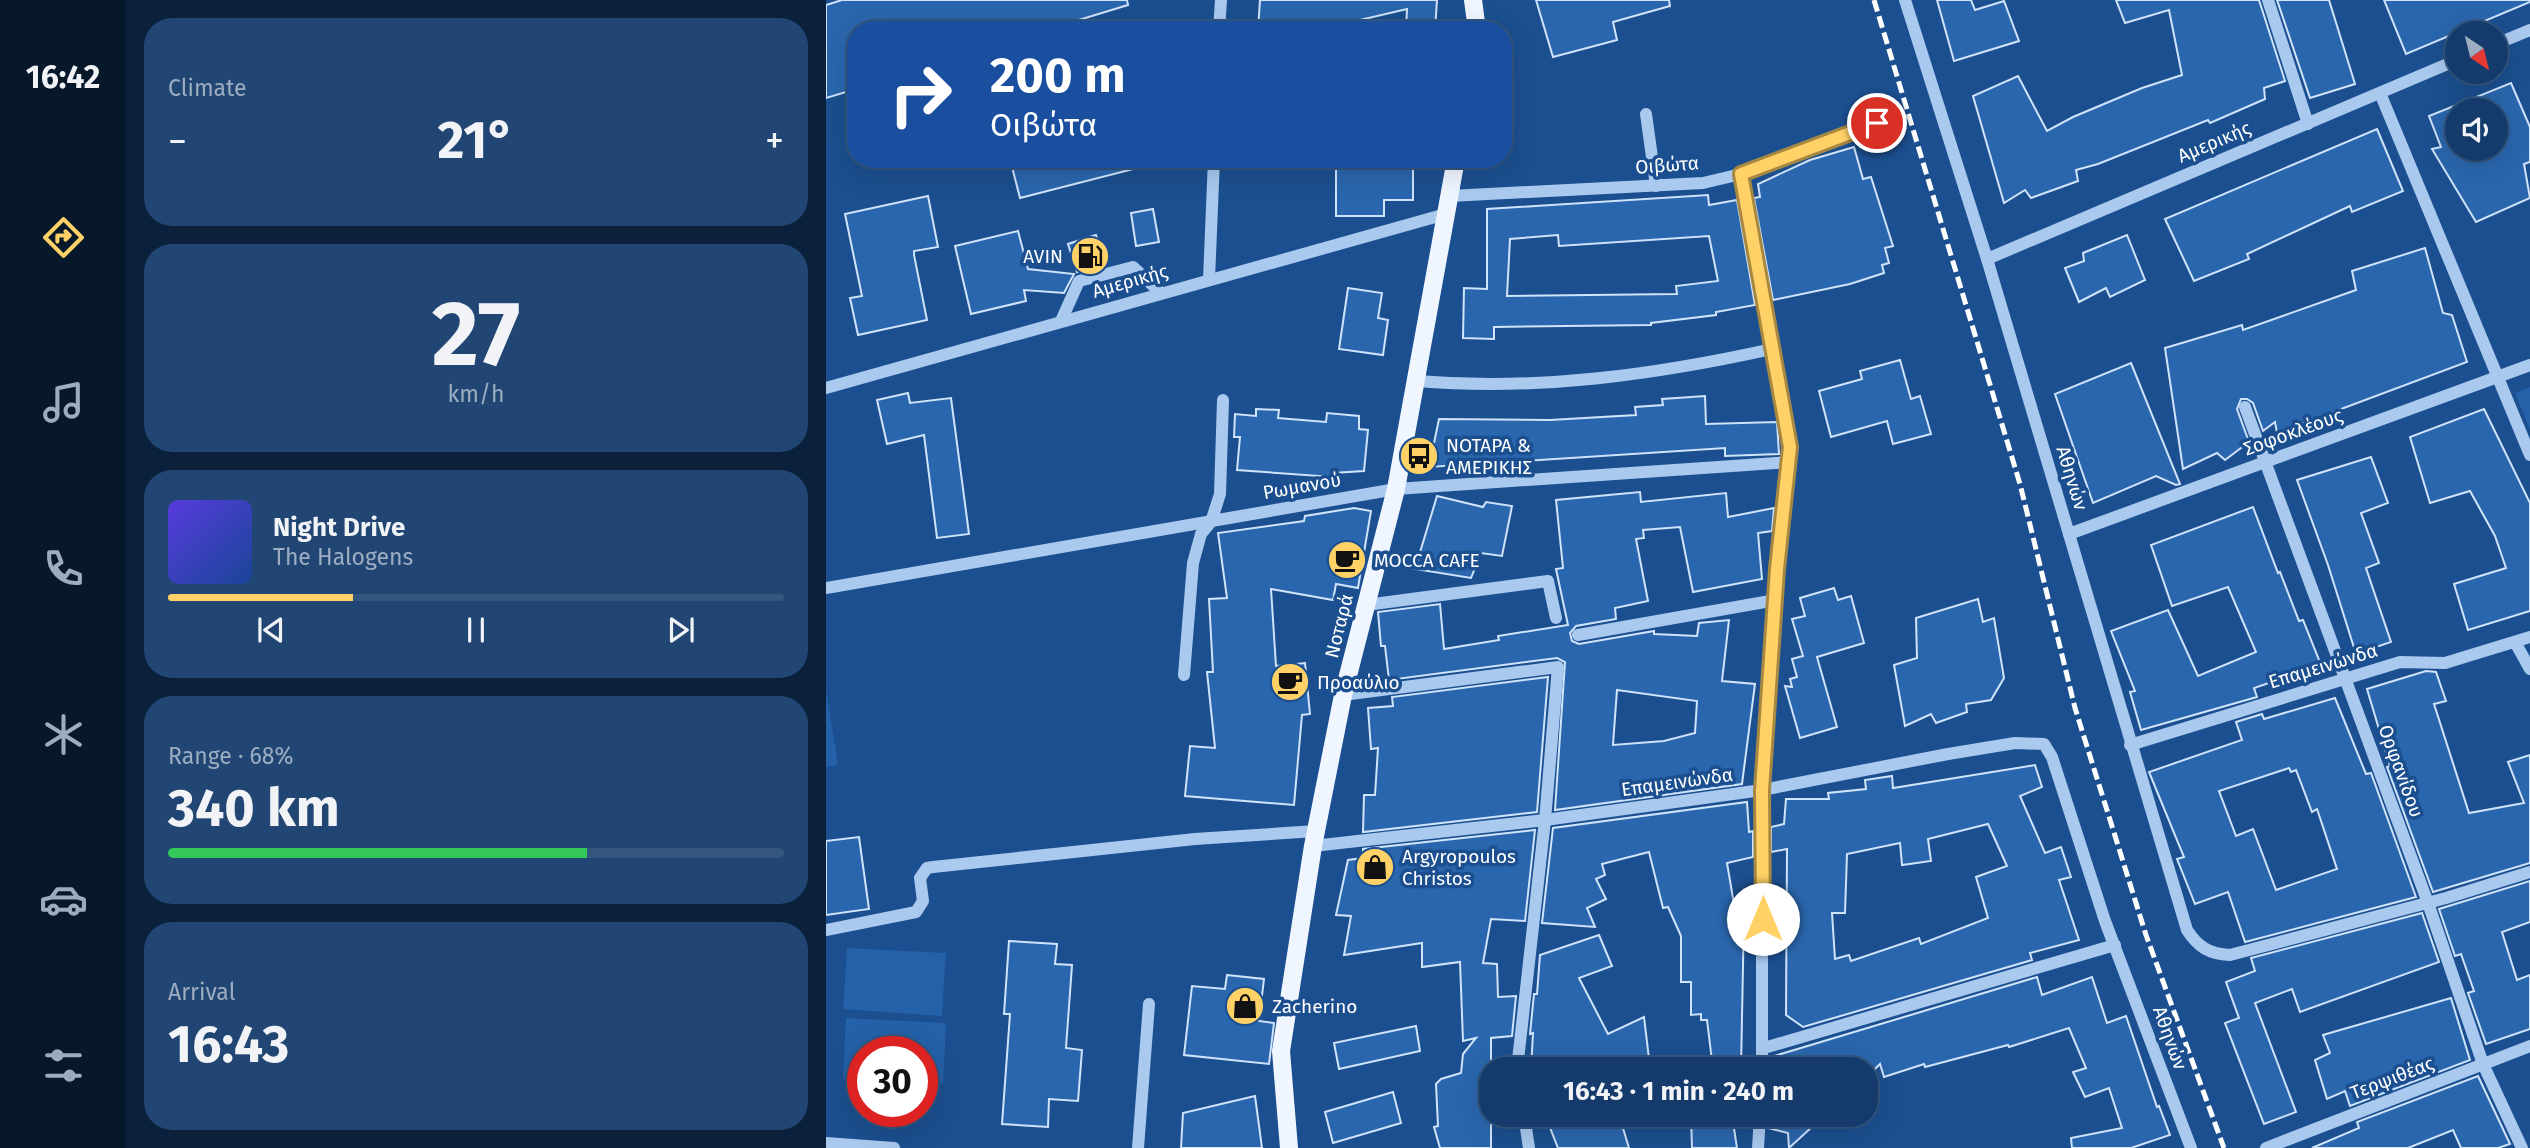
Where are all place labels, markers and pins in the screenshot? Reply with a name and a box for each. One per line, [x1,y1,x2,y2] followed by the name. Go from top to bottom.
[1847,93,1907,153] pin
[1069,235,1111,277] fuel station icon: AVIN
[1023,245,1063,268] place label: AVIN
[1446,434,1532,479] place label: ΝΟΤΑΡΑ & ΑΜΕΡΙΚΗΣ
[1398,435,1440,477] bus stop icon: ΝΟΤΑΡΑ & ΑΜΕΡΙΚΗΣ
[1326,539,1368,581] cafe icon: MOCCA CAFE
[1374,549,1480,572] place label: MOCCA CAFE
[1269,661,1311,703] cafe icon: Προαύλιο
[1317,671,1400,694] place label: Προαύλιο
[1402,845,1516,890] place label: Argyropoulos Christos
[1354,846,1396,888] shop icon: Argyropoulos Christos
[1224,985,1266,1027] shop icon: Zacherino
[1272,995,1357,1018] place label: Zacherino

